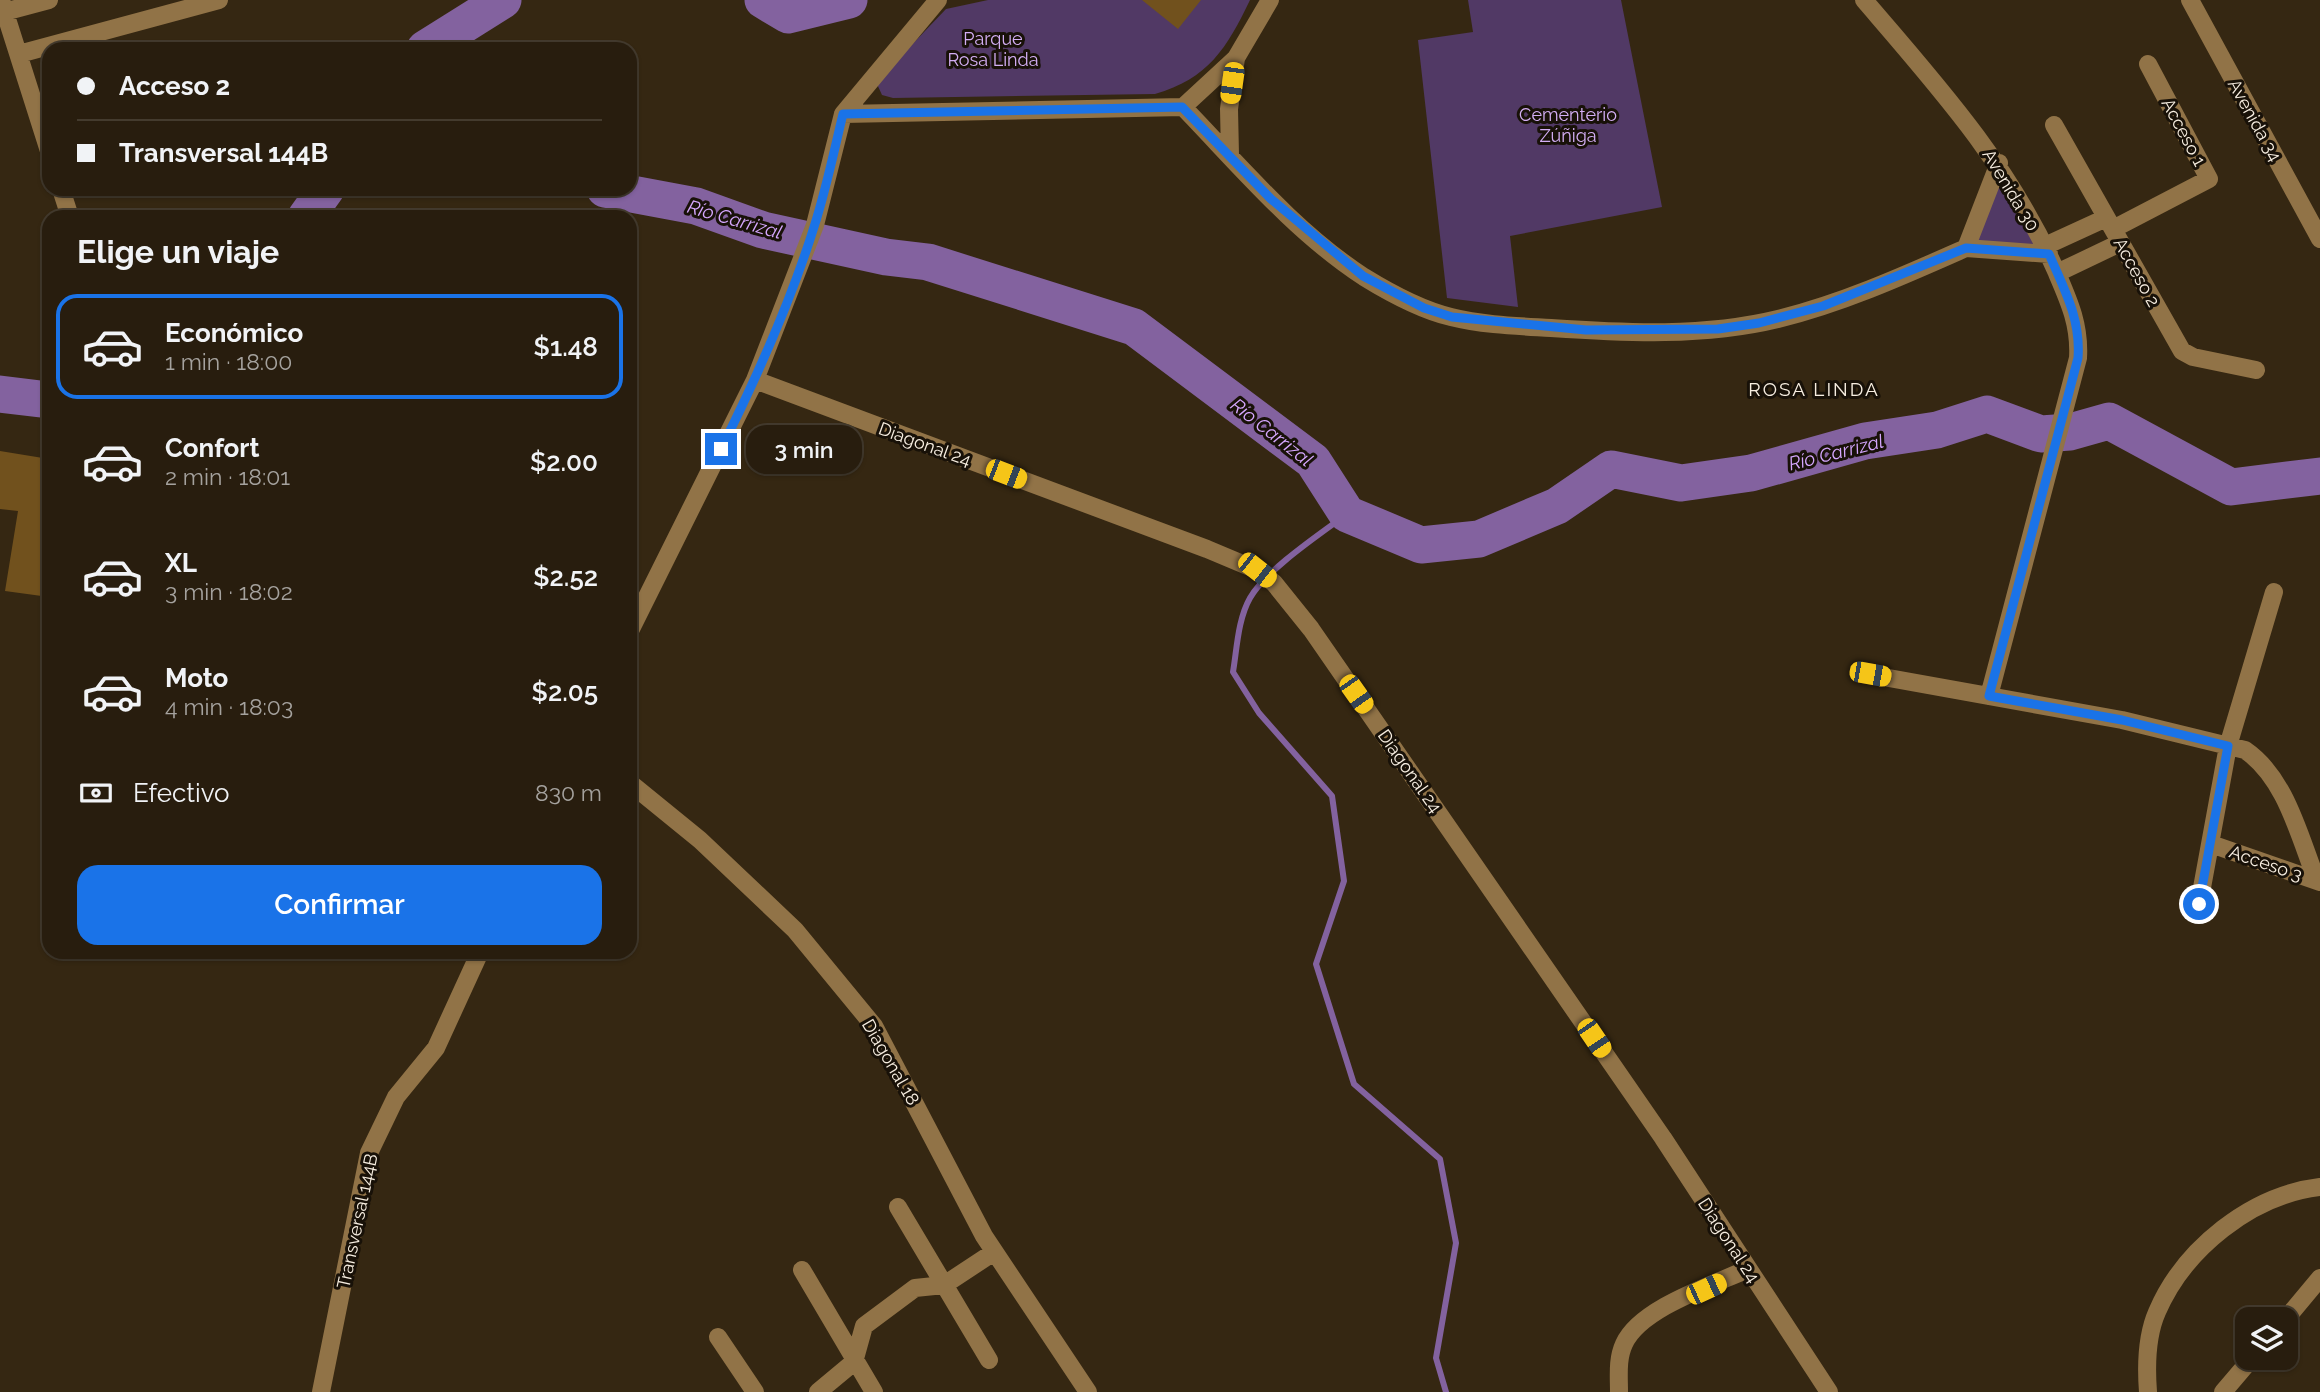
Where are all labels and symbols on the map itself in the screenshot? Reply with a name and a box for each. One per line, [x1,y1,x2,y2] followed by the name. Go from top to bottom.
[947,28,1039,70] park label: Parque Rosa Linda
[1219,61,1246,105] car
[2224,75,2286,165] street label: Avenida 34
[2157,95,2211,170] street label: Acceso 1
[1519,104,1617,146] park label: Cementerio Zúñiga
[1978,145,2044,235] street label: Avenida 30
[685,195,785,243] water label: Río Carrizal
[2110,234,2164,310] street label: Acceso 2
[1748,378,1880,400] district label: ROSA LINDA
[1227,393,1317,471] water label: Río Carrizal
[876,418,974,470] street label: Diagonal 24
[746,424,861,474] callout: 3 min
[1786,430,1886,474] water label: Río Carrizal
[705,433,737,465] route end
[983,457,1030,491] car
[1234,549,1281,591] car
[1848,660,1893,688] car
[1336,671,1377,717] car
[1374,725,1446,817] street label: Diagonal 24
[2227,841,2305,885] street label: Acceso 3
[2183,888,2215,920] route start
[858,1015,924,1109] street label: Diagonal 18
[1574,1015,1615,1061] car
[332,1152,382,1290] street label: Transversal 144B
[1694,1194,1764,1286] street label: Diagonal 24
[1683,1271,1730,1307] car

